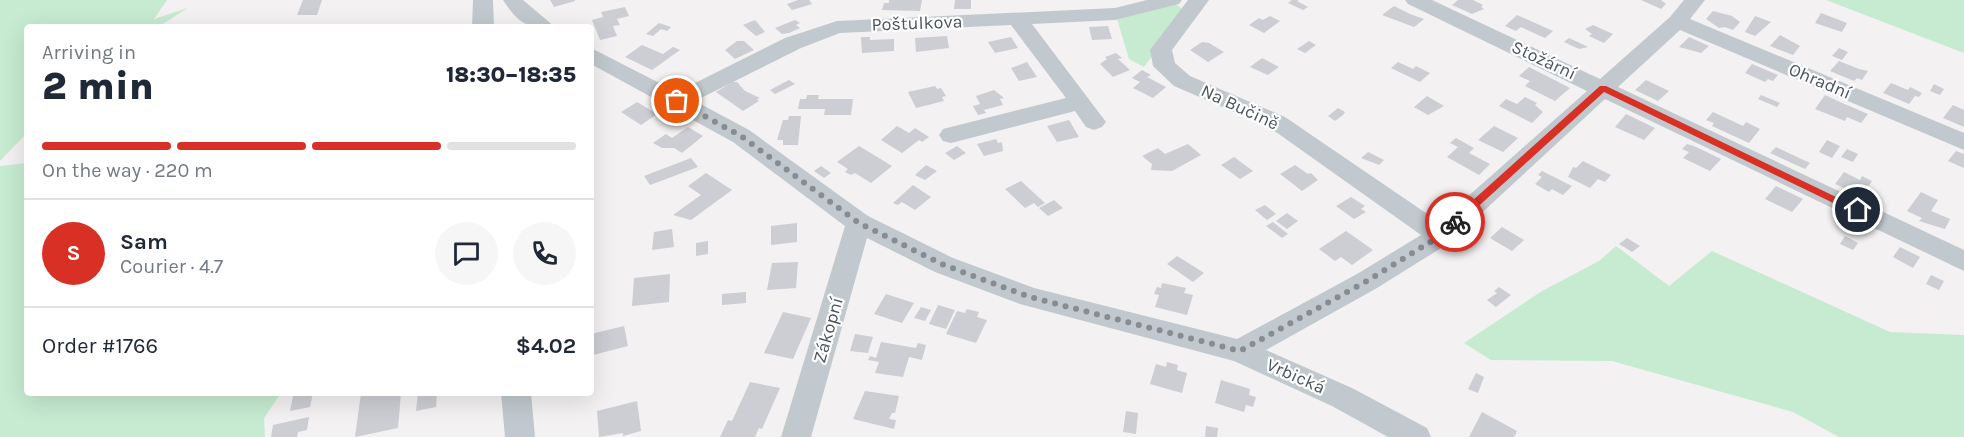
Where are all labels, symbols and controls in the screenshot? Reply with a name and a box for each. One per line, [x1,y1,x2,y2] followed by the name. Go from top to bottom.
[871,10,963,36] street label: Poštulkova
[1508,36,1580,85] street label: Stožární
[42,41,136,64] text: Arriving in
[1785,58,1855,104] street label: Ohradní
[446,62,576,88] text: 18:30–18:35
[42,63,154,109] text: 2 min
[651,75,702,126] pin
[1198,79,1282,135] street label: Na Bučině
[660,84,693,117] icon: bag
[42,159,213,182] text: On the way · 220 m
[1832,184,1883,235] pin
[1425,192,1485,252] courier
[1841,193,1874,226] icon: home
[1439,206,1472,239] icon: bike
[435,222,498,285] button: chat
[513,222,576,285] button: phone
[120,229,168,255] text: Sam
[66,240,81,266] text: S
[120,255,223,278] text: Courier · 4.7
[808,294,848,365] street label: Zákopní
[42,333,158,359] text: Order #1766
[516,333,576,359] text: $4.02
[1263,353,1329,399] street label: Vrbická

